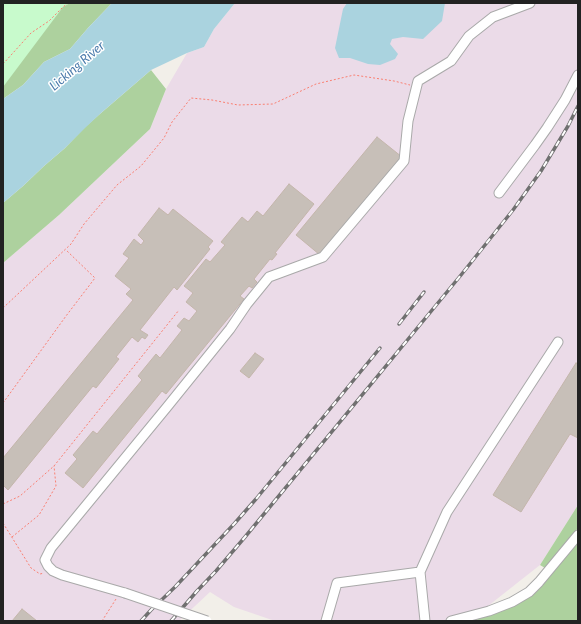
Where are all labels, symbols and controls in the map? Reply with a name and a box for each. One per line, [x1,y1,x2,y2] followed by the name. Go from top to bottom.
[46,38,108,94] water label: Licking River

